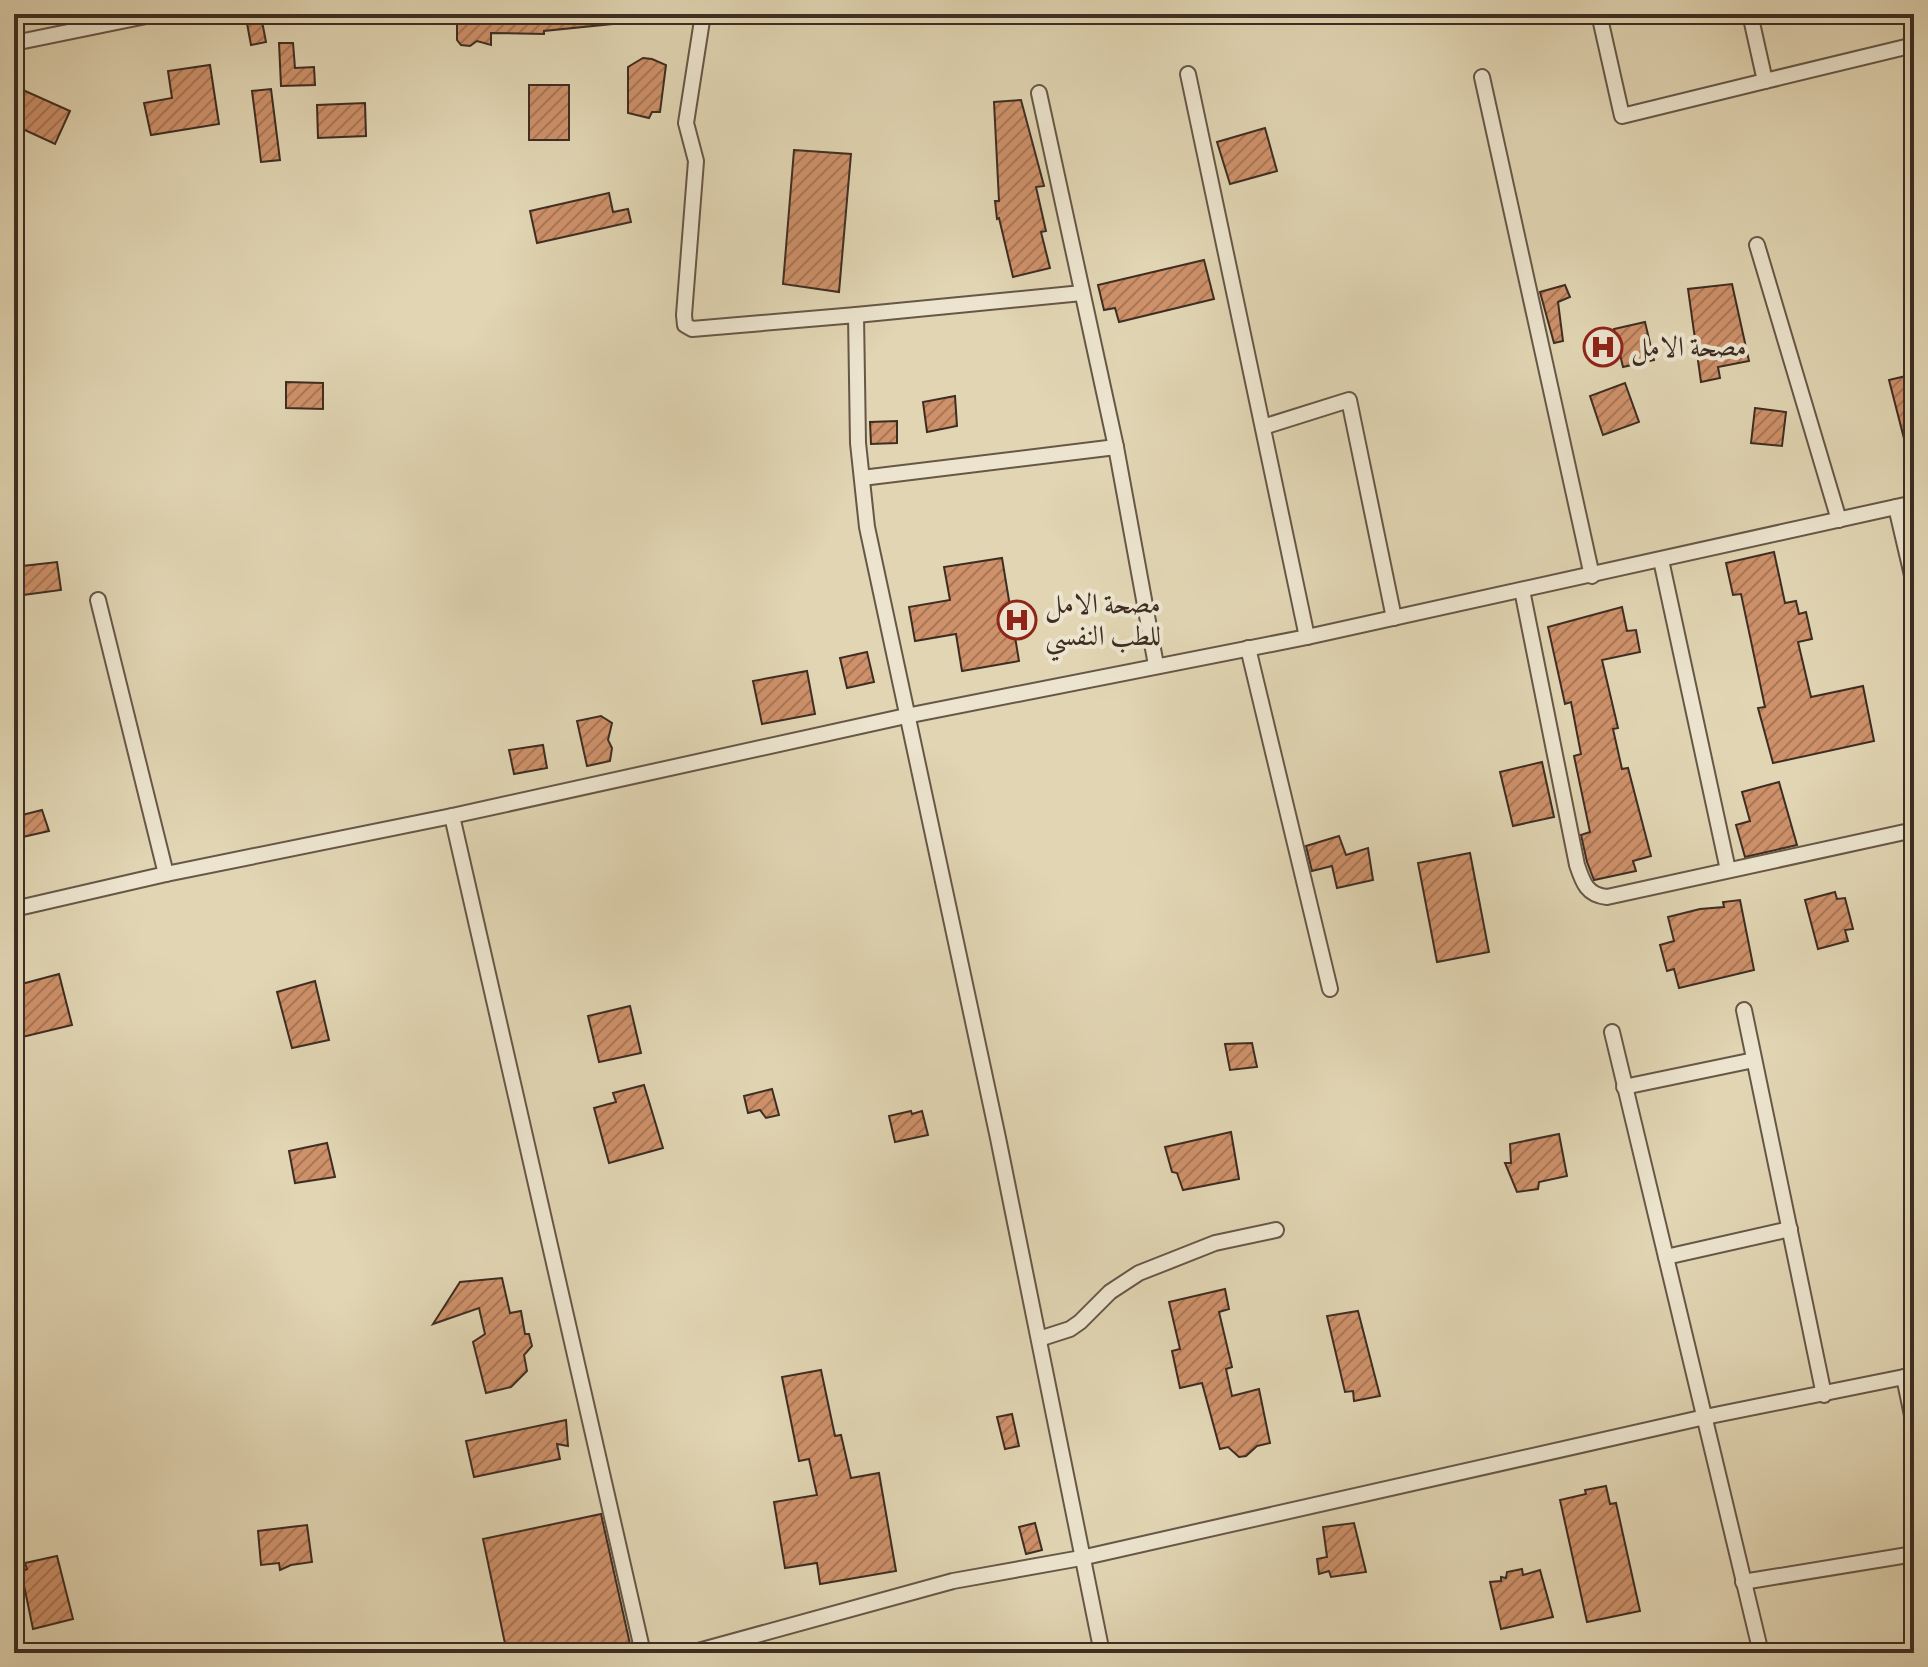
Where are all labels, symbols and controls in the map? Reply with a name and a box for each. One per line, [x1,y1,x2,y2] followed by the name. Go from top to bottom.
[1582,326,1624,368] hospital icon: مصحة الامل
[1631,330,1747,366] place label: مصحة الامل
[1045,587,1161,662] place label: مصحة الامل للطب النفسي
[996,599,1038,641] hospital icon: مصحة الامل للطب النفسي

